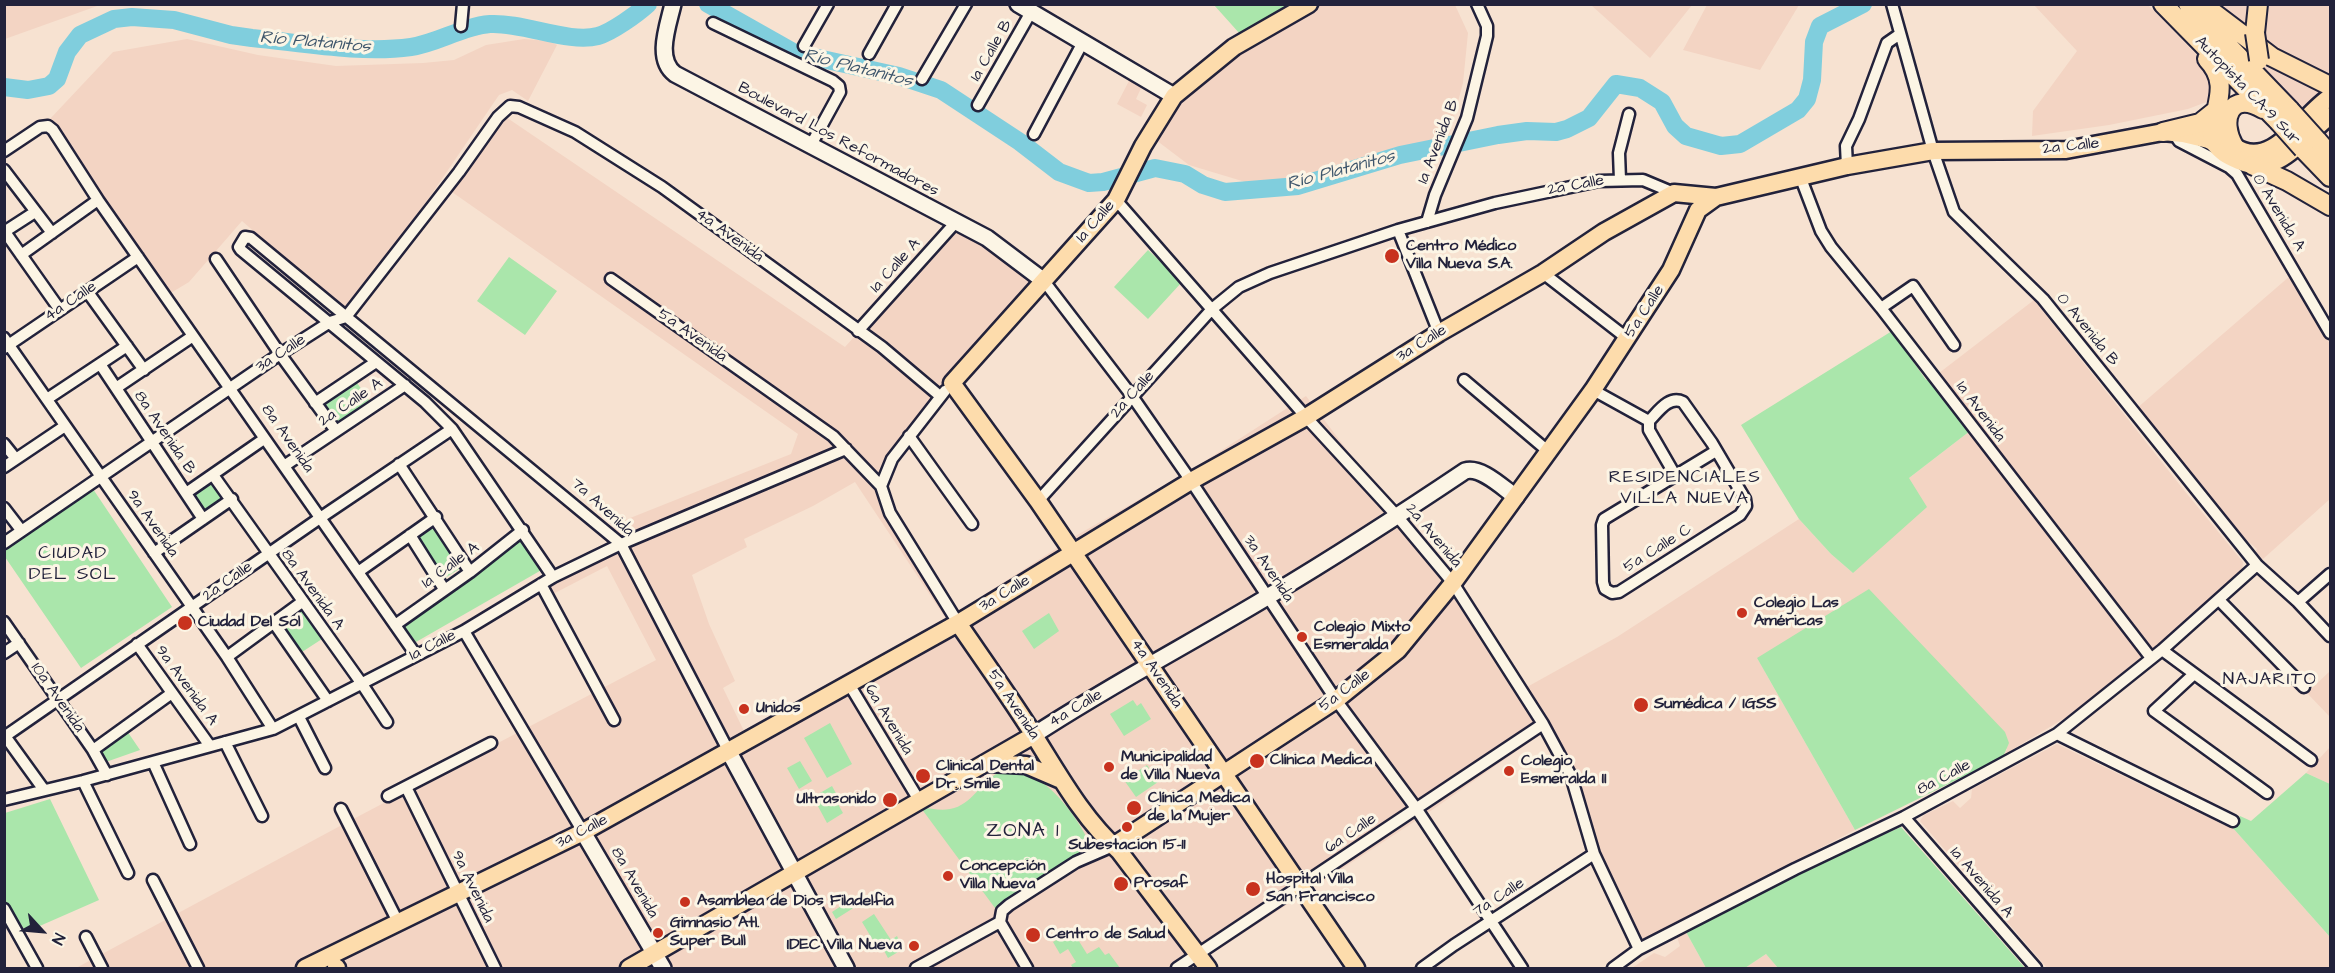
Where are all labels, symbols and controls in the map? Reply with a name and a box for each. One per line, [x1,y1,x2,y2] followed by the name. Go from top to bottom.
[967,17,1017,85] street label: 1a Calle B
[259,27,371,59] water label: Río Platanitos
[2190,33,2304,149] street label: Autopista CA-9 Sur
[802,45,914,93] water label: Río Platanitos
[734,79,942,201] street label: Boulevard Los Reformadores
[1414,97,1464,187] street label: 1a Avenida B
[2042,134,2100,160] street label: 2a Calle
[1285,146,1397,196] water label: Río Platanitos
[2247,171,2309,255] street label: 0 Avenida A
[1546,172,1606,200] street label: 2a Calle
[1072,197,1120,247] street label: 1a Calle
[691,205,767,267] street label: 4a Avenida
[867,235,925,297] street label: 1a Calle A
[1406,237,1516,275] place label: Centro Médico Villa Nueva S.A.
[1383,247,1401,265] marker: Centro Médico Villa Nueva S.A.
[41,278,101,326] street label: 4a Calle
[1621,282,1669,342] street label: 5a Calle
[2052,290,2122,370] street label: 0 Avenida B
[654,305,730,367] street label: 5a Avenida
[1393,321,1451,367] street label: 3a Calle
[252,331,310,377] street label: 3a Calle
[1107,367,1159,423] street label: 2a Calle
[315,374,387,432] street label: 2a Calle A
[1951,378,2009,446] street label: 1a Avenida
[129,388,199,478] street label: 8a Avenida B
[257,401,317,477] street label: 8a Avenida
[1609,467,1761,510] district label: RESIDENCIALES VILLA NUEVA
[566,475,638,541] street label: 7a Avenida
[122,487,182,561] street label: 9a Avenida
[1401,500,1465,572] street label: 2a Avenida
[1620,521,1696,577] street label: 5a Calle C
[1239,532,1297,606] street label: 3a Avenida
[418,539,484,593] street label: 1a Calle A
[29,543,117,586] district label: CIUDAD DEL SOL
[276,546,348,634] street label: 8a Avenida A
[199,558,257,606] street label: 2a Calle
[976,571,1034,617] street label: 3a Calle
[1754,594,1839,632] place label: Colegio Las Américas
[1735,606,1749,620] marker: Colegio Las Américas
[198,613,301,633] place label: Ciudad Del Sol
[176,614,194,632] marker: Ciudad Del Sol
[1314,618,1410,656] place label: Colegio Mixto Esmeralda
[406,626,460,666] street label: 1a Calle
[1295,630,1309,644] marker: Colegio Mixto Esmeralda
[1126,636,1186,712] street label: 4a Avenida
[151,642,221,730] street label: 9a Avenida A
[26,659,88,737] street label: 10a Avenida
[1316,666,1374,716] street label: 5a Calle
[983,667,1043,743] street label: 5a Avenida
[2223,669,2317,691] district label: NAJARITO
[860,681,916,759] street label: 6a Avenida
[1046,686,1106,732] street label: 4a Calle
[1654,695,1777,715] place label: Sumédica / IGSS
[1632,696,1650,714] marker: Sumédica / IGSS
[756,699,801,719] place label: Unidos
[737,702,751,716] marker: Unidos
[1121,748,1220,786] place label: Municipalidad de Villa Nueva
[1270,751,1372,771] place label: Clínica Medica
[1248,752,1266,770] marker: Clínica Medica
[1521,752,1607,790] place label: Colegio Esmeralda II
[1914,756,1974,800] street label: 8a Calle
[936,757,1034,795] place label: Clinical Dental Dr. Smile
[1102,760,1116,774] marker: Municipalidad de Villa Nueva
[1502,764,1516,778] marker: Colegio Esmeralda II
[914,767,932,785] marker: Clinical Dental Dr. Smile
[1148,789,1250,827] place label: Clínica Medica de la Mujer
[796,790,876,810] place label: Ultrasonido
[881,791,899,809] marker: Ultrasonido
[1125,799,1143,817] marker: Clínica Medica de la Mujer
[1322,810,1380,858] street label: 6a Calle
[553,811,611,853] street label: 3a Calle
[986,820,1060,844] district label: ZONA 1
[1120,820,1134,834] marker: Subestacion 15-11
[1068,836,1186,856] place label: Subestacion 15-11
[606,844,662,922] street label: 8a Avenida
[1945,844,2017,922] street label: 1a Avenida A
[446,848,498,926] street label: 9a Avenida
[960,857,1046,895] place label: Concepción Villa Nueva
[941,869,955,883] marker: Concepción Villa Nueva
[1266,870,1375,908] place label: Hospital Villa San Francisco
[1134,874,1188,894] place label: Prosaf
[1470,874,1528,922] street label: 7a Calle
[1112,875,1130,893] marker: Prosaf
[1244,880,1262,898] marker: Hospital Villa San Francisco
[697,892,894,912] place label: Asamblea de Dios Filadelfia
[678,895,692,909] marker: Asamblea de Dios Filadelfia
[12,901,72,961] north arrow
[670,914,759,952] place label: Gimnasio Atl. Super Bull
[1046,925,1165,945] place label: Centro de Salud
[651,926,665,940] marker: Gimnasio Atl. Super Bull
[1024,926,1042,944] marker: Centro de Salud
[46,930,70,948] text: N
[787,936,902,956] place label: IDEC Villa Nueva
[907,939,921,953] marker: IDEC Villa Nueva

